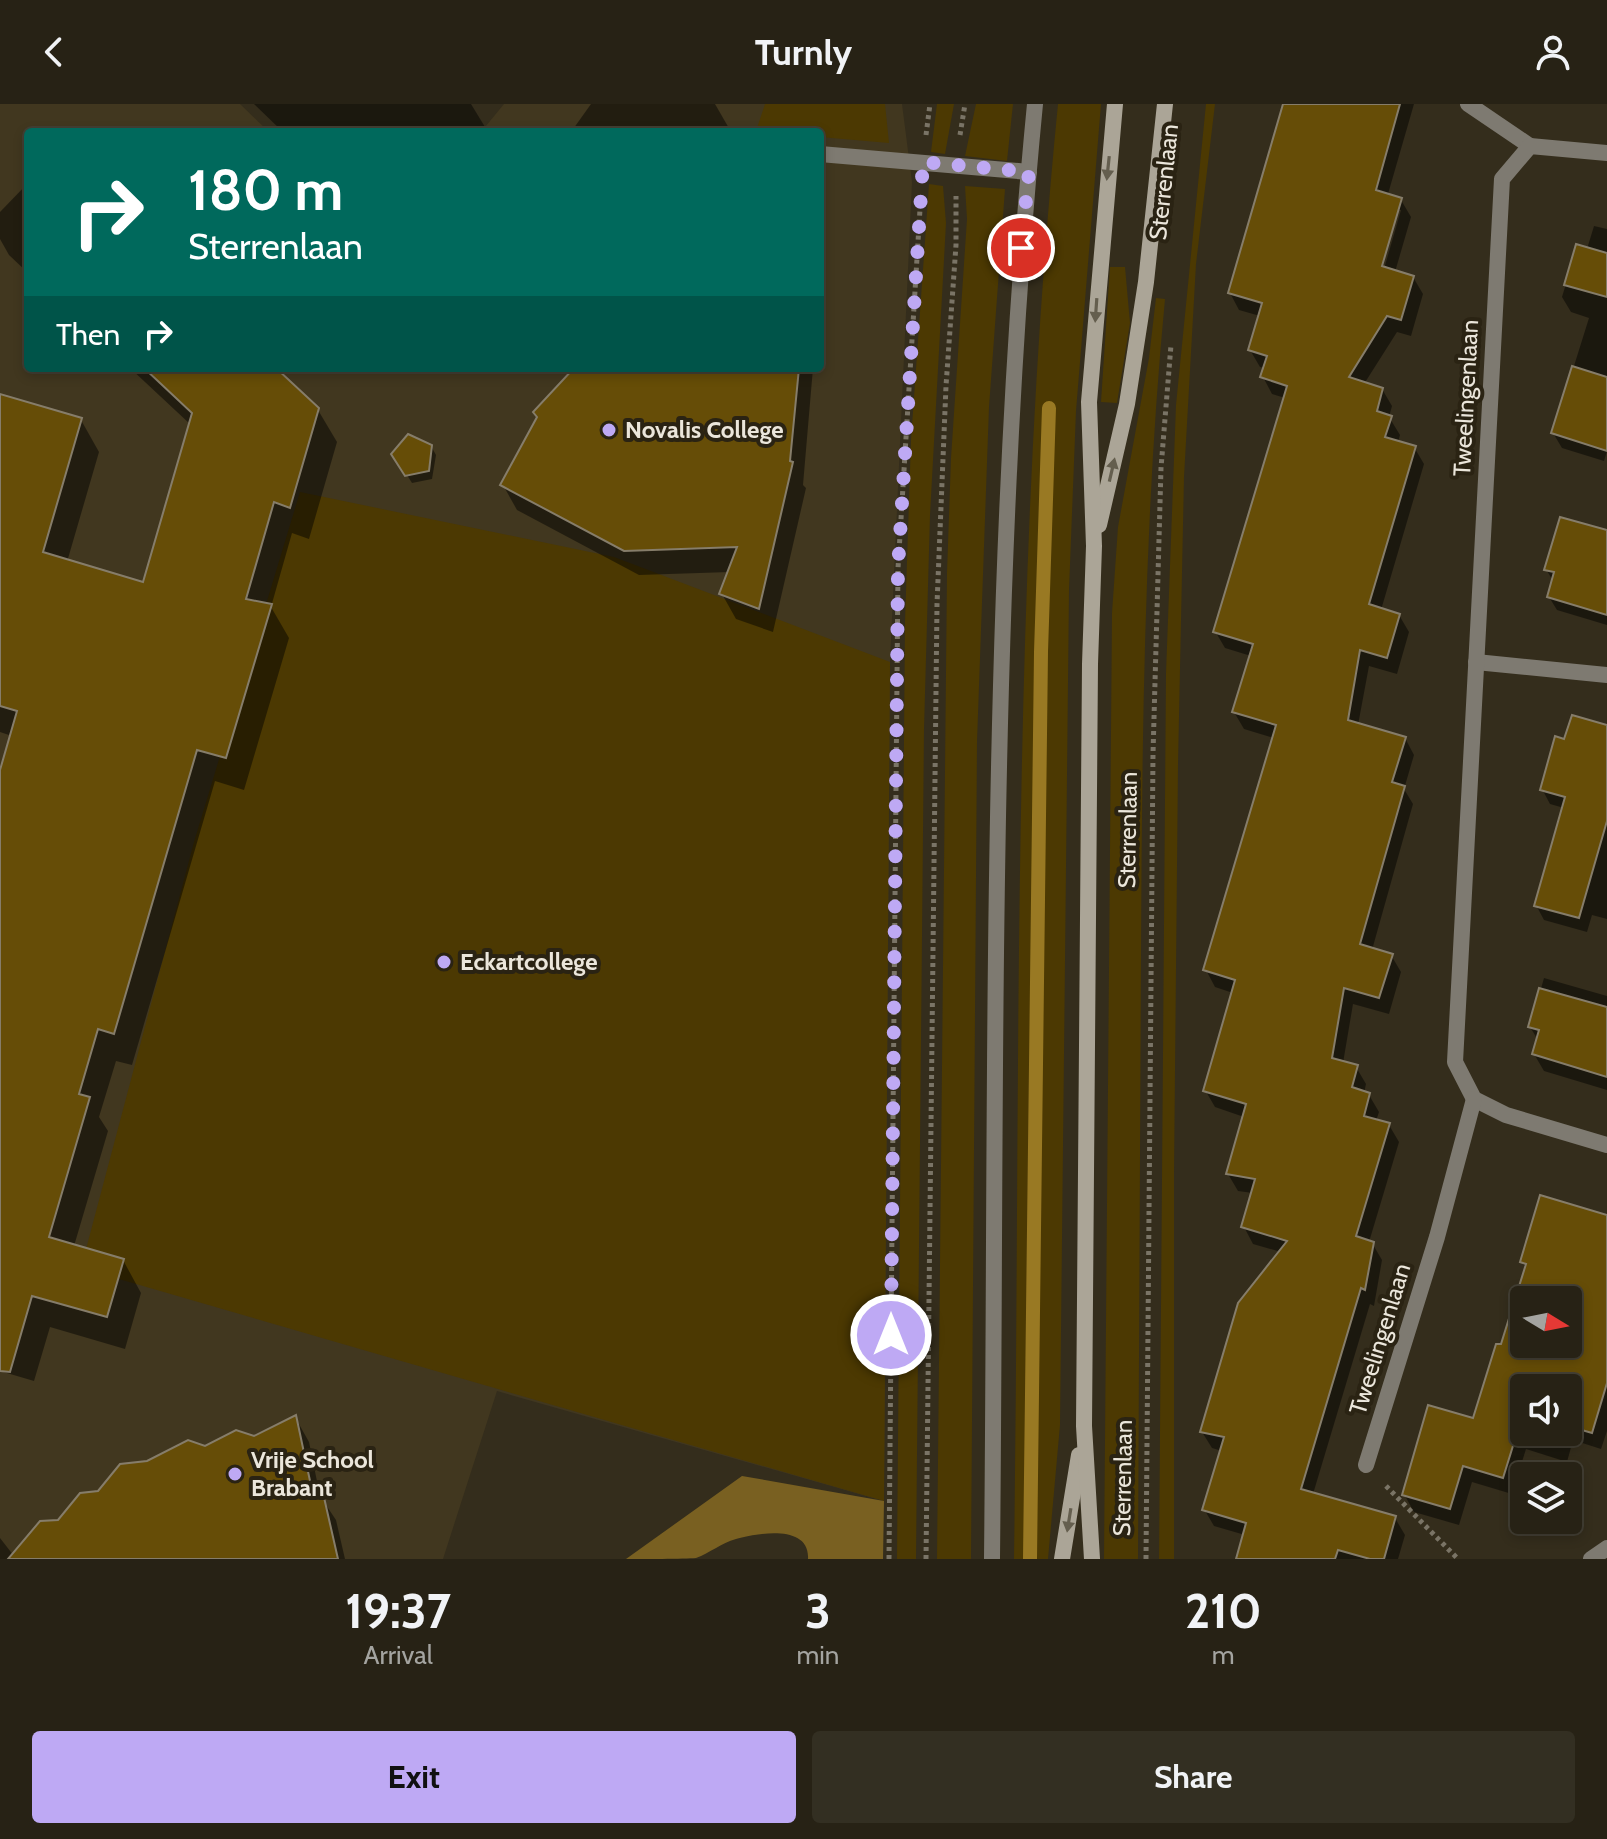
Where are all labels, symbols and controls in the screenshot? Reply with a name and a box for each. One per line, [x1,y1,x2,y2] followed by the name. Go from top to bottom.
[32,30,76,74] icon: back
[755,30,852,74] text: Turnly
[1531,30,1575,74] icon: person
[1143,122,1184,241] street label: Sterrenlaan
[188,156,343,224] text: 180 m
[1102,156,1115,181] one-way arrow
[56,160,160,264] icon: right
[987,214,1055,282] pin
[188,224,363,268] text: Sterrenlaan
[999,226,1043,270] icon: arrive
[1089,298,1102,323] one-way arrow
[136,312,180,356] icon: right
[56,316,120,353] text: Then
[1447,319,1484,477] street label: Tweelingenlaan
[625,415,784,444] place label: Novalis College
[600,421,618,439] marker: Novalis College
[1106,457,1119,482] one-way arrow
[1112,771,1143,889] street label: Sterrenlaan
[460,947,598,976] place label: Eckartcollege
[435,953,453,971] marker: Eckartcollege
[1343,1260,1416,1418] street label: Tweelingenlaan
[1510,1286,1582,1358] north arrow
[1510,1286,1582,1534] map controls
[849,1293,933,1377] position arrow
[1510,1374,1582,1446] button: sound
[1107,1419,1138,1537] street label: Sterrenlaan
[251,1445,374,1502] place label: Vrije School Brabant
[1510,1462,1582,1534] button: layers
[226,1465,244,1483] marker: Vrije School Brabant
[1062,1508,1074,1533] one-way arrow
[345,1582,451,1640] text: 19:37
[805,1582,831,1640] text: 3
[1185,1582,1262,1640] text: 210
[364,1639,433,1671] text: Arrival
[796,1639,839,1671] text: min
[1212,1639,1235,1671] text: m
[32,1731,796,1823] button: Exit
[812,1731,1575,1823] button: Share

